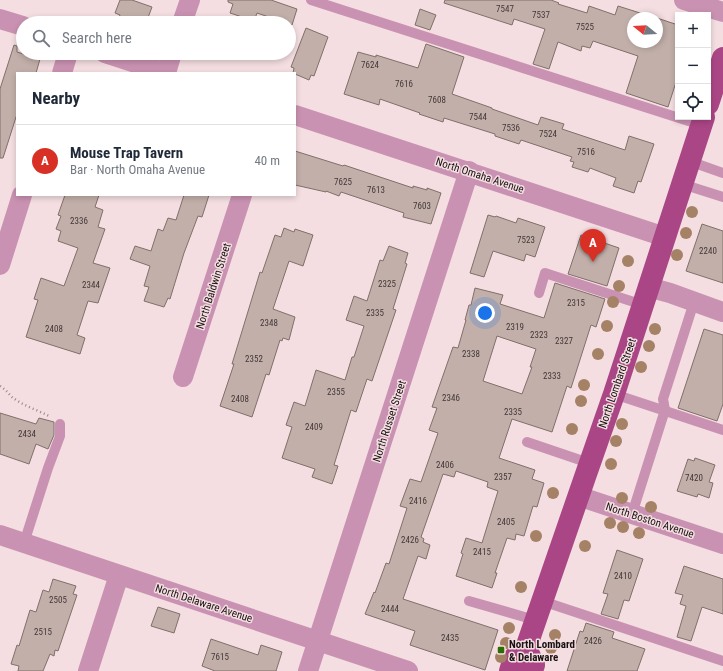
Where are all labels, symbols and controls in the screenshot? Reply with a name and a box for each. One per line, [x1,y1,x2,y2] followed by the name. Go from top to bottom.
[496,4,514,14] house number: 7547
[532,10,550,20] house number: 7537
[627,12,663,48] north arrow
[675,12,711,120] map controls
[675,12,711,48] button: +
[16,16,296,60] search box
[576,22,594,32] house number: 7525
[30,27,52,49] icon: search
[62,29,132,47] text: Search here
[675,48,711,84] button: −
[361,60,379,70] house number: 7624
[395,79,413,89] house number: 7616
[675,84,711,120] button: locate
[32,88,80,108] text: Nearby
[428,95,446,105] house number: 7608
[469,112,487,122] house number: 7544
[502,123,520,133] house number: 7536
[539,129,557,139] house number: 7524
[70,144,183,162] text: Mouse Trap Tavern
[577,147,595,157] house number: 7516
[41,153,49,168] text: A
[254,153,280,168] text: 40 m
[434,155,526,196] street label: North Omaha Avenue
[70,162,205,177] text: Bar · North Omaha Avenue
[334,177,352,187] house number: 7625
[367,185,385,195] house number: 7613
[413,201,431,211] house number: 7603
[70,216,88,226] house number: 2336
[580,229,606,262] pin: A
[517,235,535,245] house number: 7523
[193,242,234,331] street label: North Baldwin Street
[699,246,717,256] house number: 2240
[378,279,396,289] house number: 2325
[82,280,100,290] house number: 2344
[567,298,585,308] house number: 2315
[475,303,495,323] your location
[366,308,384,318] house number: 2335
[260,318,278,328] house number: 2348
[506,322,524,332] house number: 2319
[45,324,63,334] house number: 2408
[530,330,548,340] house number: 2323
[555,336,573,346] house number: 2327
[596,337,639,430] street label: North Lombard Street
[462,349,480,359] house number: 2338
[245,354,263,364] house number: 2352
[543,371,561,381] house number: 2333
[370,379,409,464] street label: North Russet Street
[327,387,345,397] house number: 2355
[442,393,460,403] house number: 2346
[231,394,249,404] house number: 2408
[504,407,522,417] house number: 2335
[305,422,323,432] house number: 2409
[18,429,36,439] house number: 2434
[436,460,454,470] house number: 2406
[494,472,512,482] house number: 2357
[685,473,703,483] house number: 7420
[409,496,427,506] house number: 2416
[604,500,695,541] street label: North Boston Avenue
[497,517,515,527] house number: 2405
[401,535,419,545] house number: 2426
[473,547,491,557] house number: 2415
[614,571,632,581] house number: 2410
[154,582,254,625] street label: North Delaware Avenue
[49,595,67,605] house number: 2505
[381,604,399,614] house number: 2444
[34,627,52,637] house number: 2515
[441,633,459,643] house number: 2435
[584,636,602,646] house number: 2426
[509,638,575,664] place label: North Lombard & Delaware
[496,645,506,655] marker: North Lombard & Delaware
[211,652,229,662] house number: 7615

